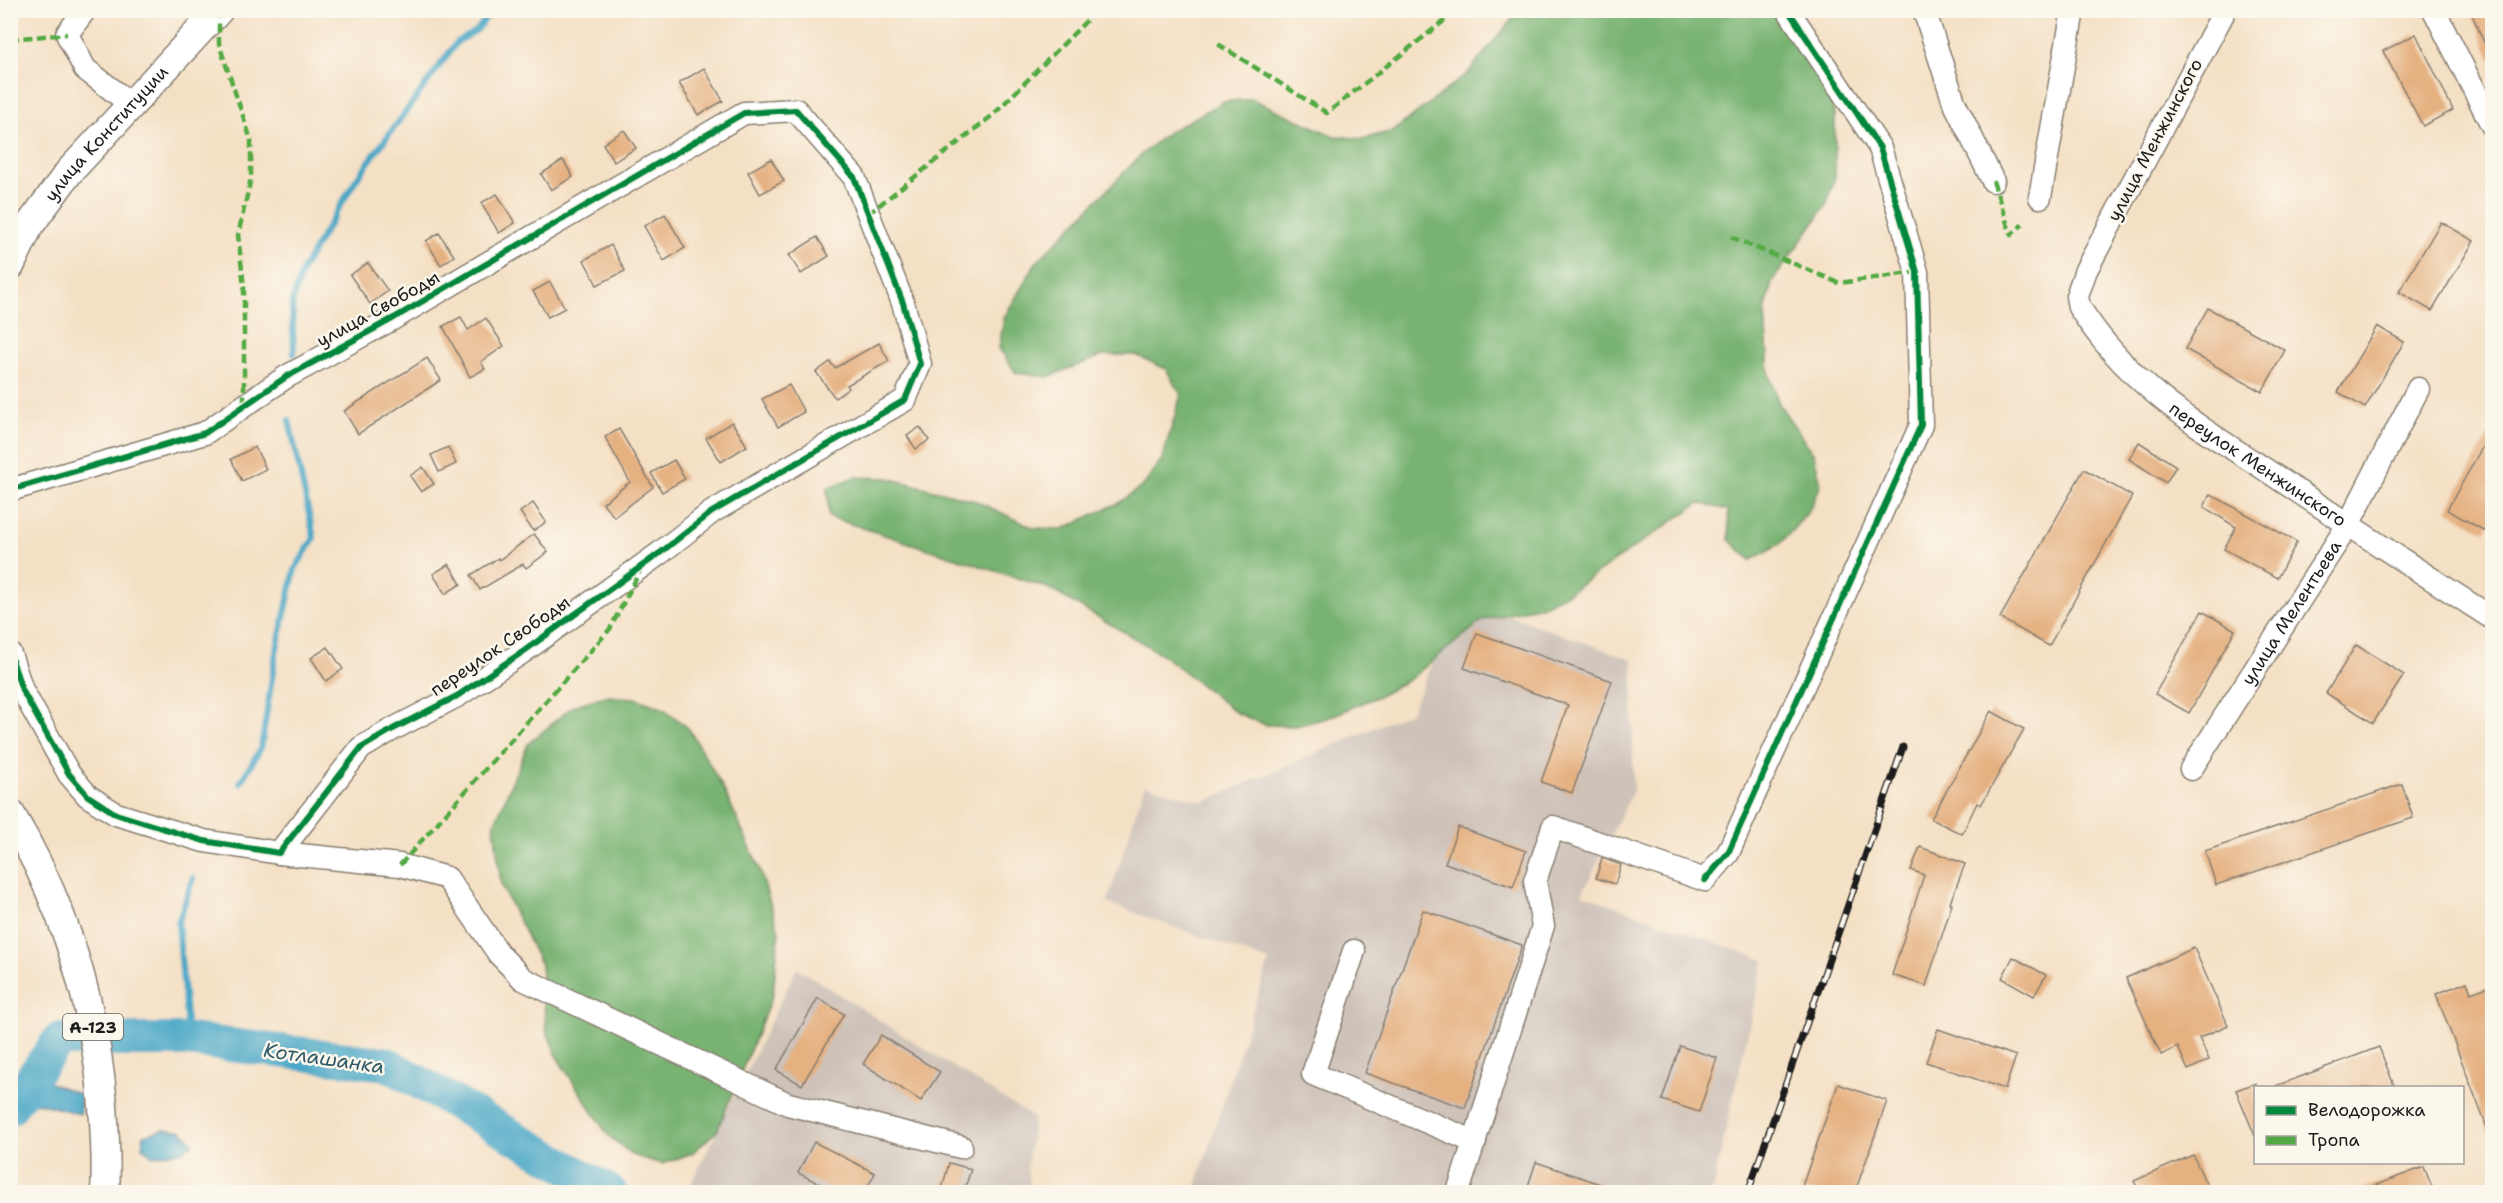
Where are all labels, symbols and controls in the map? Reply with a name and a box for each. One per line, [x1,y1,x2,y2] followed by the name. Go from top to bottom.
[2102,54,2208,226] street label: улица Менжинского
[39,60,174,207] street label: улица Конституции
[312,265,444,353] street label: улица Свободы
[2164,397,2351,532] street label: переулок Менжинского
[2236,536,2347,690] street label: улица Мелентьева
[425,590,575,702] street label: переулок Свободы
[63,1014,123,1040] road number: А-123
[262,1037,386,1079] water label: Котлашанка
[2254,1086,2464,1164] legend
[2308,1098,2426,1122] text: Велодорожка
[2308,1128,2360,1152] text: Тропа

